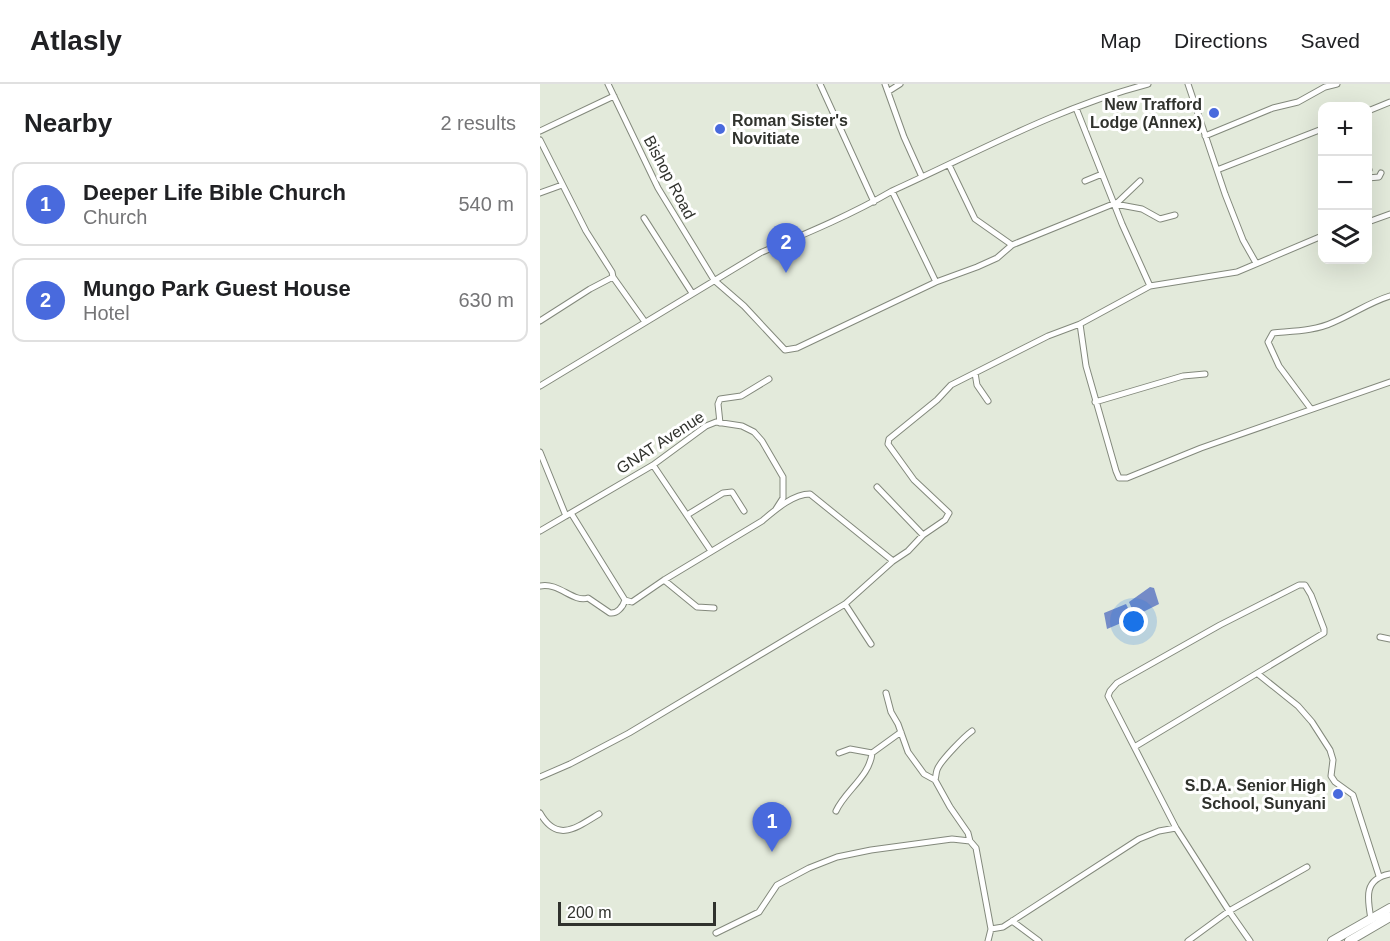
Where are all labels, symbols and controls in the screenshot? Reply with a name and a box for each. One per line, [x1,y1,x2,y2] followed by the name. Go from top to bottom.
[30,25,122,56] text: Atlasly
[1100,29,1141,52] text: Map
[1174,29,1267,52] text: Directions
[1300,29,1360,52] text: Saved
[1090,96,1202,131] place label: New Trafford Lodge (Annex)
[1318,102,1372,264] map controls
[1318,102,1372,156] button: +
[1207,106,1221,120] marker: New Trafford Lodge (Annex)
[24,108,112,138] text: Nearby
[440,112,516,134] text: 2 results
[732,112,848,147] place label: Roman Sister's Novitiate
[713,122,727,136] marker: Roman Sister's Novitiate
[641,133,699,222] street label: Bishop Road
[1318,156,1372,210] button: −
[83,180,346,205] text: Deeper Life Bible Church
[40,193,51,215] text: 1
[458,193,514,215] text: 540 m
[83,206,147,228] text: Church
[1318,210,1372,264] button: layers
[766,224,806,273] pin: 2
[83,276,351,301] text: Mungo Park Guest House
[40,289,51,311] text: 2
[458,289,514,311] text: 630 m
[83,302,130,324] text: Hotel
[613,408,707,477] street label: GNAT Avenue
[1119,607,1148,636] your location
[1185,777,1326,812] place label: S.D.A. Senior High School, Sunyani
[1331,787,1345,801] marker: S.D.A. Senior High School, Sunyani
[752,802,792,852] pin: 1
[558,899,716,926] scale bar
[567,904,611,921] text: 200 m

